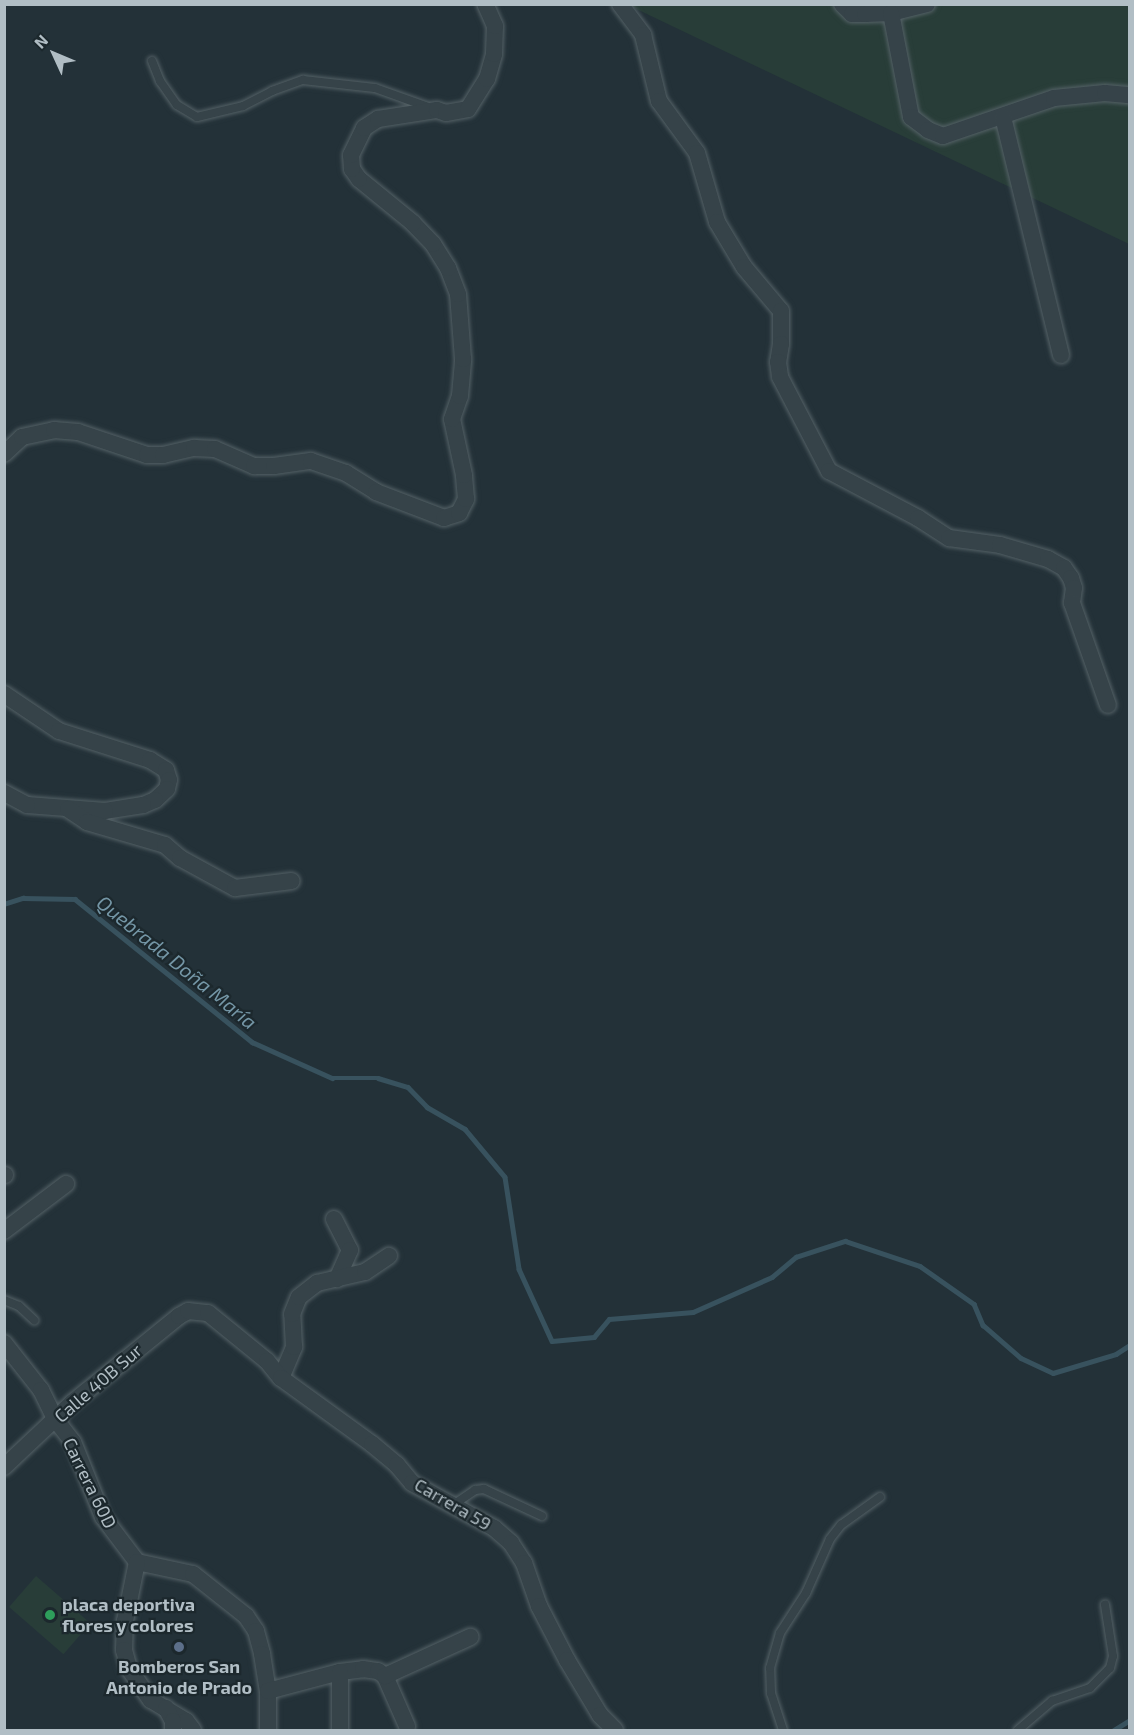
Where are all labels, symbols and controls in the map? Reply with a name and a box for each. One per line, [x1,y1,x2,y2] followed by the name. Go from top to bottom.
[24,24,84,84] north arrow
[30,30,52,52] text: N
[92,890,262,1034] water label: Quebrada Doña María
[50,1339,146,1427] street label: Calle 40B Sur
[59,1434,121,1532] street label: Carrera 60D
[411,1473,495,1535] street label: Carrera 59
[62,1594,195,1636] place label: placa deportiva flores y colores
[43,1608,57,1622] marker: placa deportiva flores y colores
[172,1640,186,1654] marker: Bomberos San Antonio de Prado
[106,1656,252,1698] place label: Bomberos San Antonio de Prado

